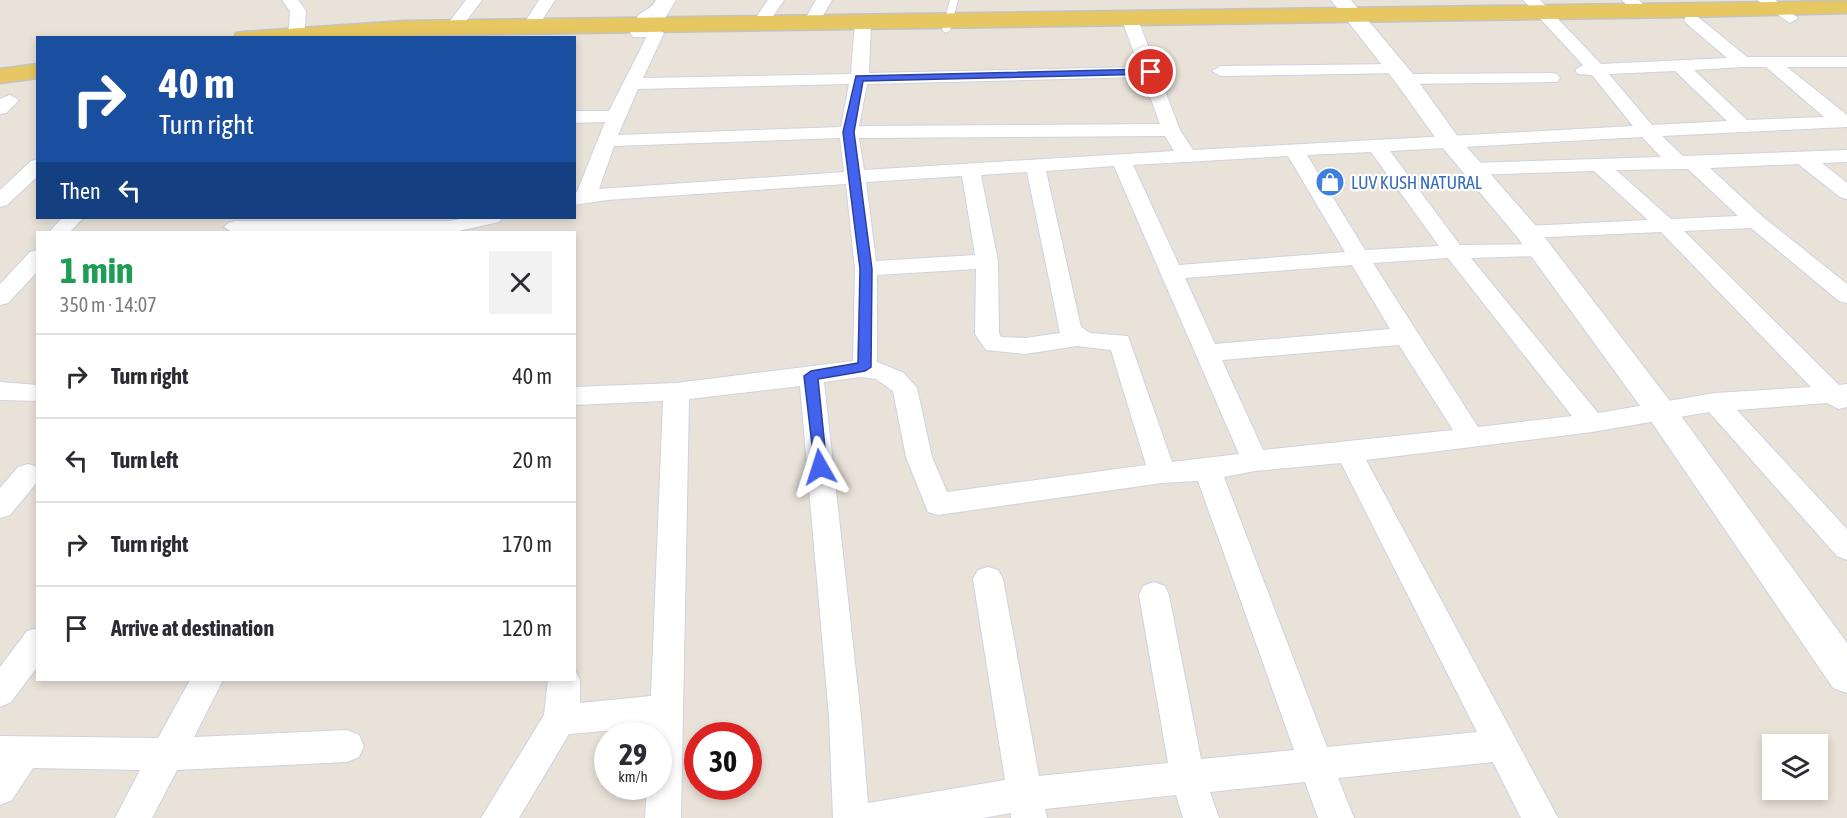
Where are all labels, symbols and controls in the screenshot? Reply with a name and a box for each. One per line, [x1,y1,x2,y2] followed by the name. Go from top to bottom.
[1125,46,1176,97] pin
[1134,55,1167,88] icon: arrive
[159,59,234,107] text: 40 m
[60,60,138,138] icon: right
[159,109,254,140] text: Turn right
[1314,166,1346,198] shop icon: LUV KUSH NATURAL
[1351,172,1482,193] place label: LUV KUSH NATURAL
[113,174,146,207] icon: left
[60,178,101,204] text: Then
[60,249,134,291] text: 1 min
[489,251,552,314] button: close
[60,293,157,316] text: 350 m · 14:07
[60,360,93,393] icon: right
[111,363,188,389] text: Turn right
[512,363,552,389] text: 40 m
[788,435,852,499] position arrow
[60,444,93,477] icon: left
[111,447,178,473] text: Turn left
[512,447,552,473] text: 20 m
[60,528,93,561] icon: right
[111,531,188,557] text: Turn right
[502,531,552,557] text: 170 m
[60,612,93,645] icon: arrive
[111,615,274,641] text: Arrive at destination
[502,615,552,641] text: 120 m
[684,722,762,800] speed limit sign: 30
[1762,734,1828,800] map controls
[1762,734,1828,800] button: layers
[619,737,647,771] text: 29
[618,768,648,785] text: km/h

